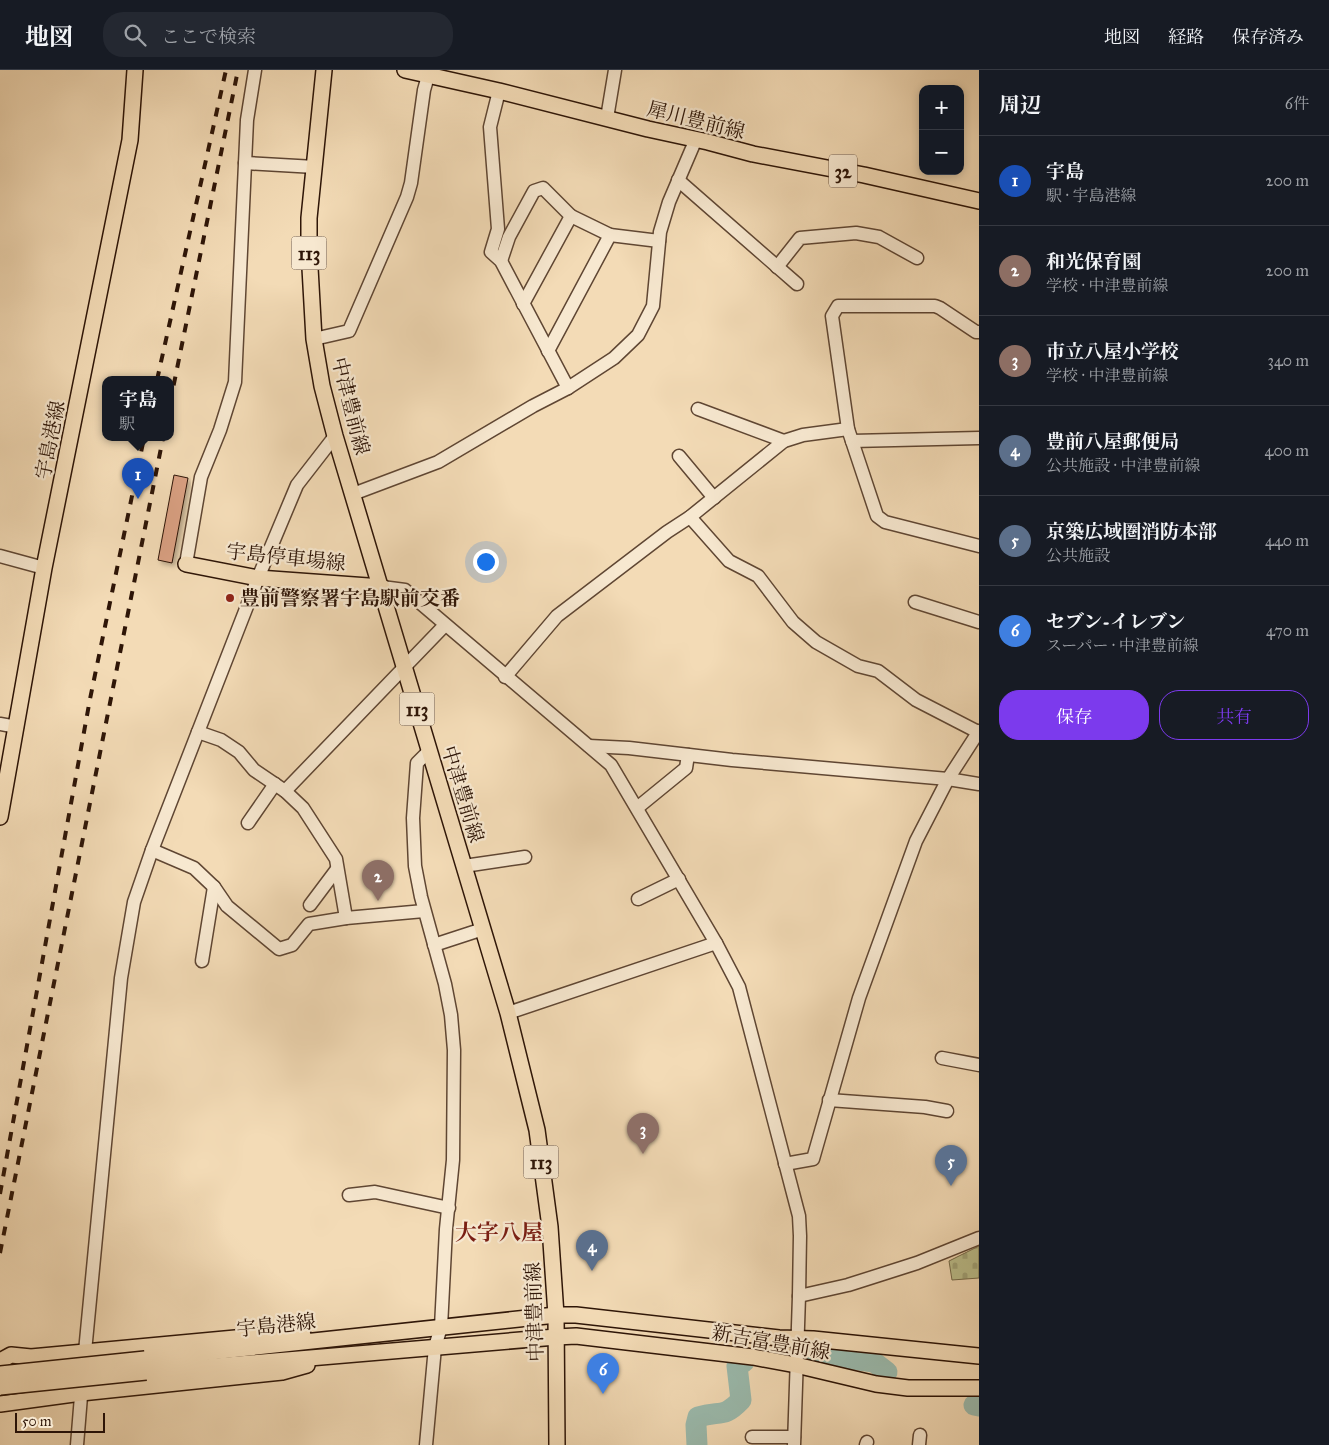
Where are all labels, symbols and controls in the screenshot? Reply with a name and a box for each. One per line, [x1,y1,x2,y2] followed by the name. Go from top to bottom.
[103,12,453,57] search box
[121,21,149,49] icon: search
[25,22,73,52] text: 地図
[161,25,256,48] text: ここで検索
[1104,26,1140,48] text: 地図
[1168,26,1204,48] text: 経路
[1232,26,1304,48] text: 保存済み
[919,85,964,175] map controls
[919,85,964,130] button: +
[999,92,1041,118] text: 周辺
[1285,94,1309,113] text: 6件
[645,96,747,144] street label: 犀川豊前線
[919,130,964,175] button: −
[829,154,857,188] road number: 32
[1046,160,1084,183] text: 宇島
[1012,171,1018,190] text: 1
[1266,171,1309,190] text: 200 m
[1046,186,1136,205] text: 駅 · 宇島港線
[292,237,326,270] road number: 113
[1046,250,1141,273] text: 和光保育園
[1011,261,1019,280] text: 2
[1266,261,1309,280] text: 200 m
[1046,276,1168,295] text: 学校 · 中津豊前線
[1046,340,1179,363] text: 市立八屋小学校
[1012,351,1018,370] text: 3
[1267,351,1309,370] text: 340 m
[327,355,375,457] street label: 中津豊前線
[1046,366,1168,385] text: 学校 · 中津豊前線
[102,376,174,441] popup
[119,388,157,411] text: 宇島
[31,398,69,482] street label: 宇島港線
[119,414,135,433] text: 駅
[1046,430,1179,453] text: 豊前八屋郵便局
[1011,441,1019,460] text: 4
[1265,441,1309,460] text: 400 m
[1046,456,1200,475] text: 公共施設 · 中津豊前線
[122,458,154,499] pin: 1
[1046,520,1217,543] text: 京築広域圏消防本部
[1011,531,1019,550] text: 5
[1265,531,1309,550] text: 440 m
[225,539,347,575] street label: 宇島停車場線
[1046,546,1110,565] text: 公共施設
[473,549,499,575] your location
[240,586,460,610] place label: 豊前警察署宇島駅前交番
[224,592,236,604] marker: 豊前警察署宇島駅前交番
[1046,610,1185,633] text: セブン-イレブン
[1011,621,1019,640] text: 6
[1266,621,1309,640] text: 470 m
[1046,636,1199,655] text: スーパー · 中津豊前線
[999,690,1149,740] button: 保存
[1159,690,1309,740] button: 共有
[400,692,434,726] road number: 113
[437,743,489,845] street label: 中津豊前線
[362,860,394,901] pin: 2
[627,1113,659,1154] pin: 3
[935,1145,967,1186] pin: 5
[524,1146,558,1178] road number: 113
[455,1219,543,1246] district label: 大字八屋
[576,1230,608,1271] pin: 4
[520,1262,548,1362] street label: 中津豊前線
[235,1309,317,1341] street label: 宇島港線
[710,1320,832,1364] street label: 新吉富豊前線
[587,1353,619,1394] pin: 6
[15,1410,105,1433] scale bar
[22,1413,51,1430] text: 50 m

